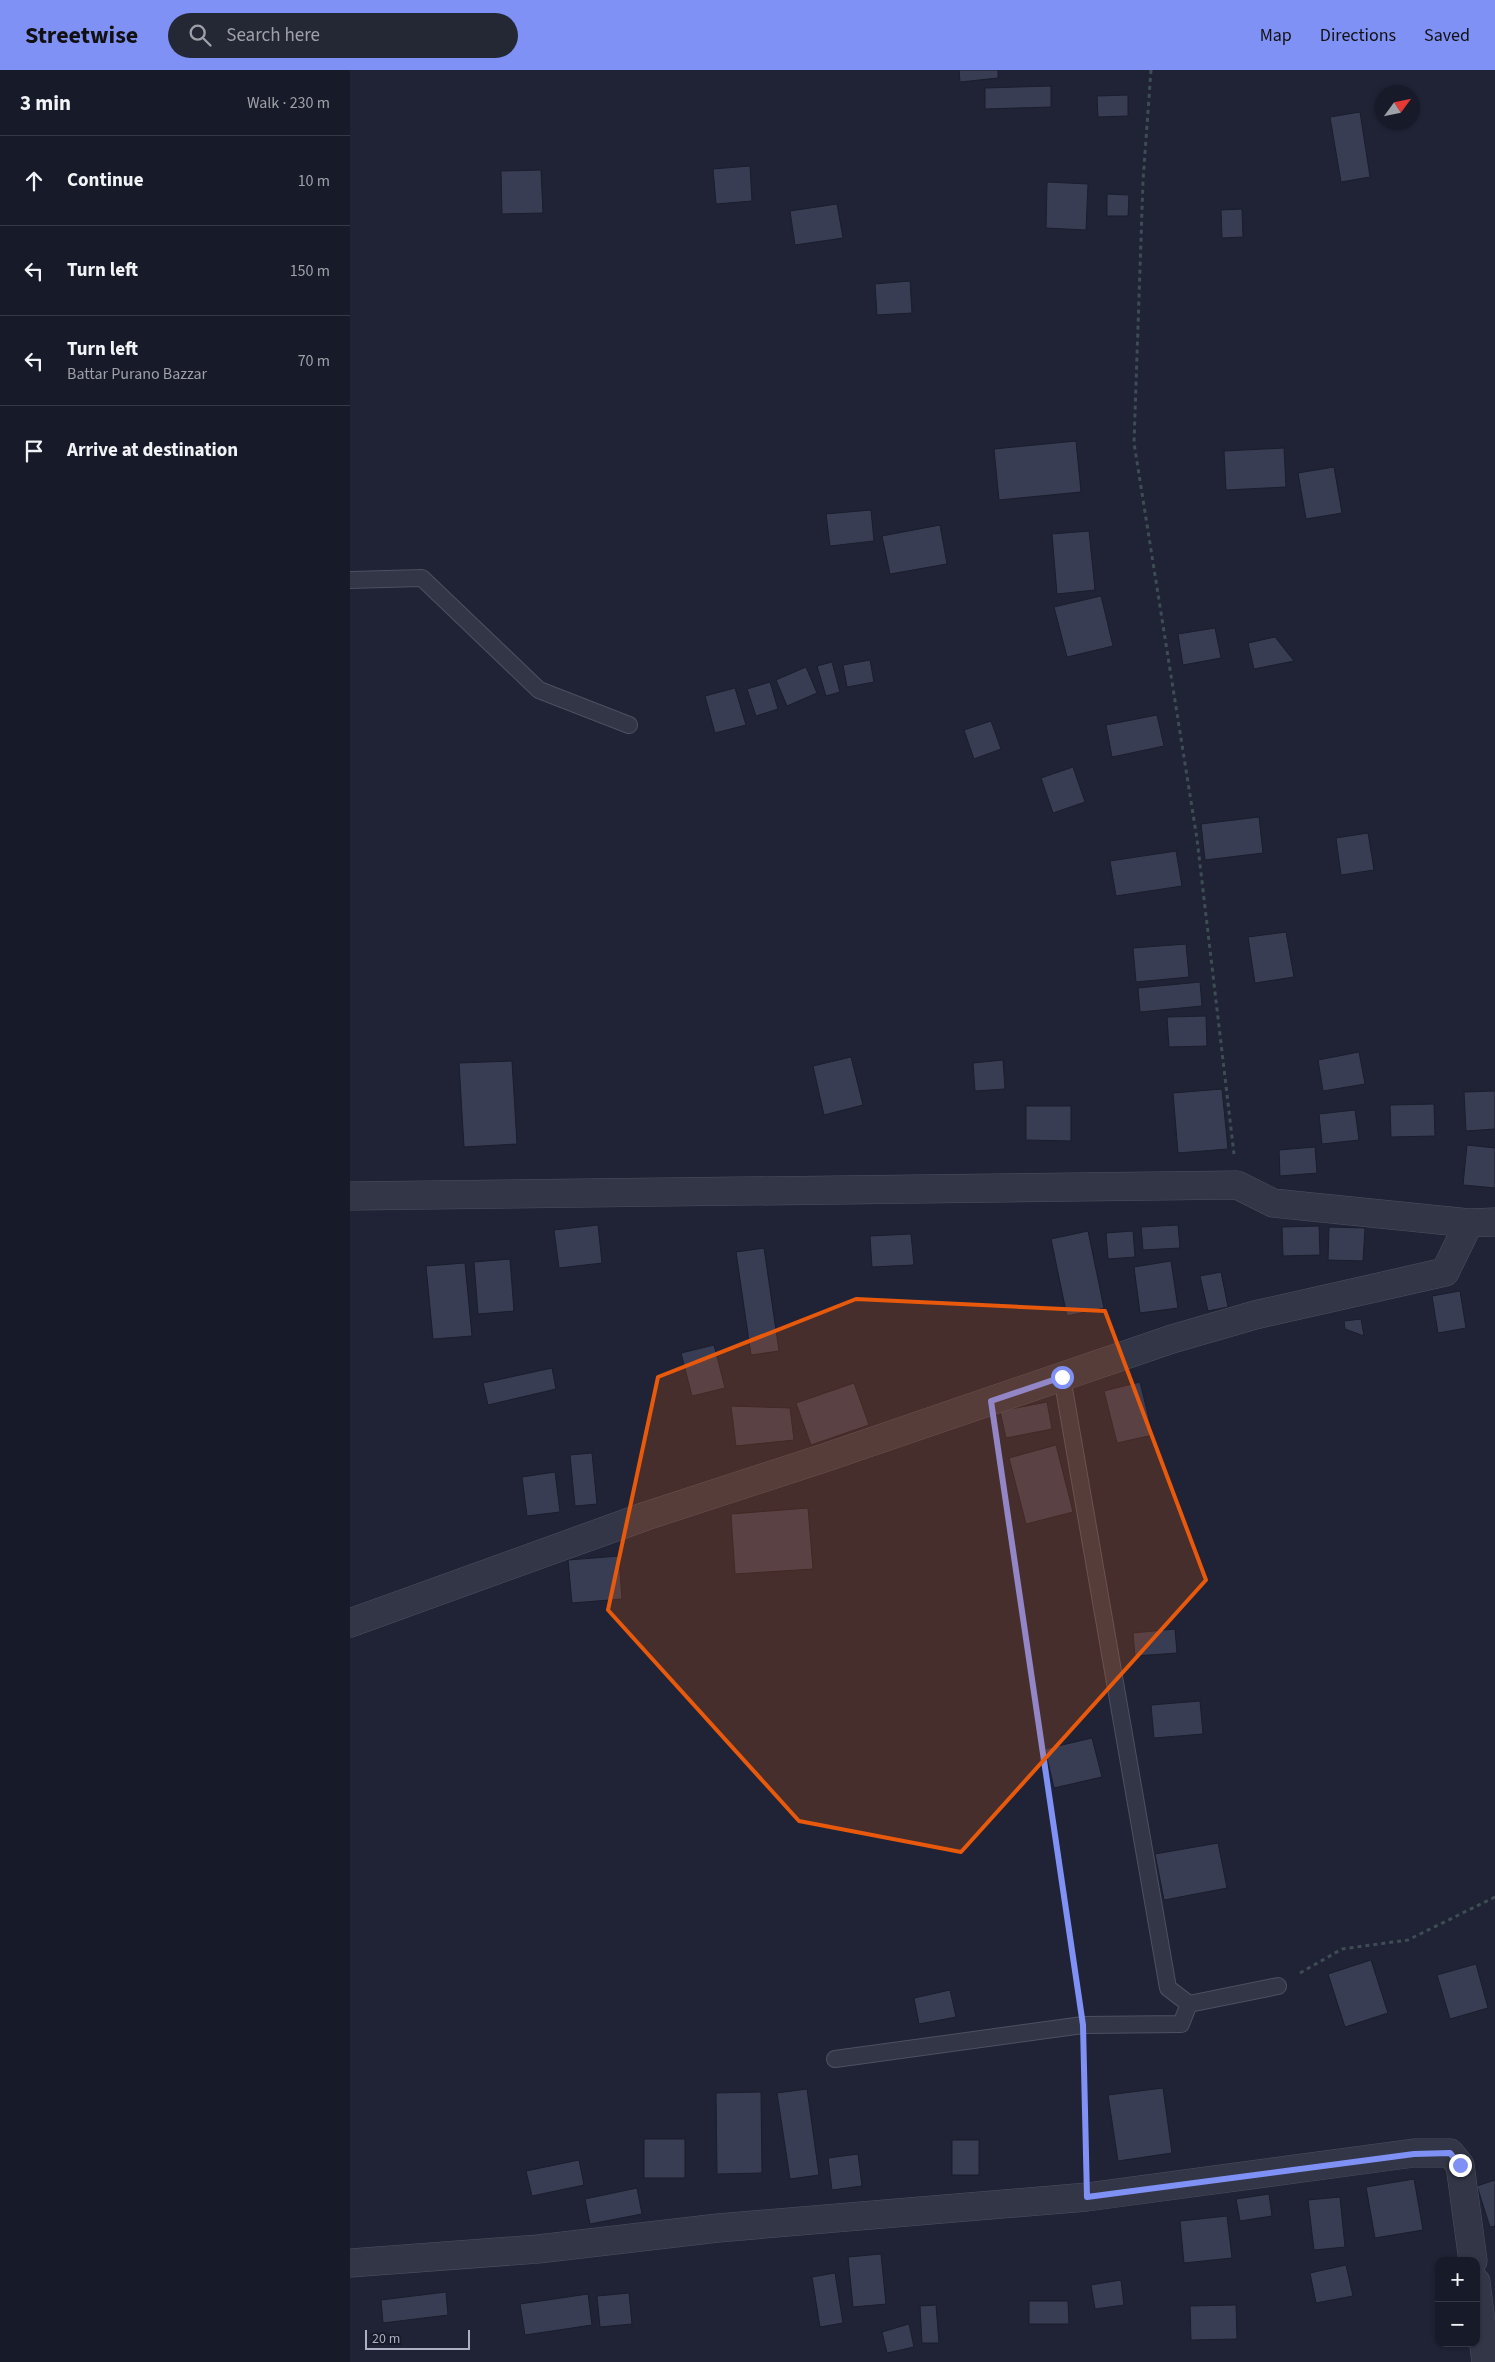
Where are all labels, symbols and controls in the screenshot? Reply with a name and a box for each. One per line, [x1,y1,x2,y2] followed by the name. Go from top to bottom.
[168,13,518,58] search box
[25,18,138,53] text: Streetwise
[186,21,214,49] icon: search
[226,22,320,49] text: Search here
[1260,23,1292,48] text: Map
[1320,23,1396,48] text: Directions
[1424,23,1470,48] text: Saved
[1375,85,1420,130] north arrow
[20,88,71,118] text: 3 min
[247,92,330,114] text: Walk · 230 m
[20,167,48,195] icon: ahead
[67,167,144,194] text: Continue
[298,170,330,192] text: 10 m
[20,257,48,285] icon: left
[67,257,138,284] text: Turn left
[290,260,330,282] text: 150 m
[67,336,138,363] text: Turn left
[20,347,48,375] icon: left
[298,350,330,372] text: 70 m
[67,363,207,385] text: Battar Purano Bazzar
[20,437,48,465] icon: arrive
[67,437,238,464] text: Arrive at destination
[1051,1366,1074,1389] route start
[1449,2154,1472,2177] route end
[1435,2257,1480,2347] map controls
[1435,2257,1480,2302] button: +
[1435,2302,1480,2347] button: −
[365,2327,470,2350] scale bar
[372,2329,400,2349] text: 20 m

